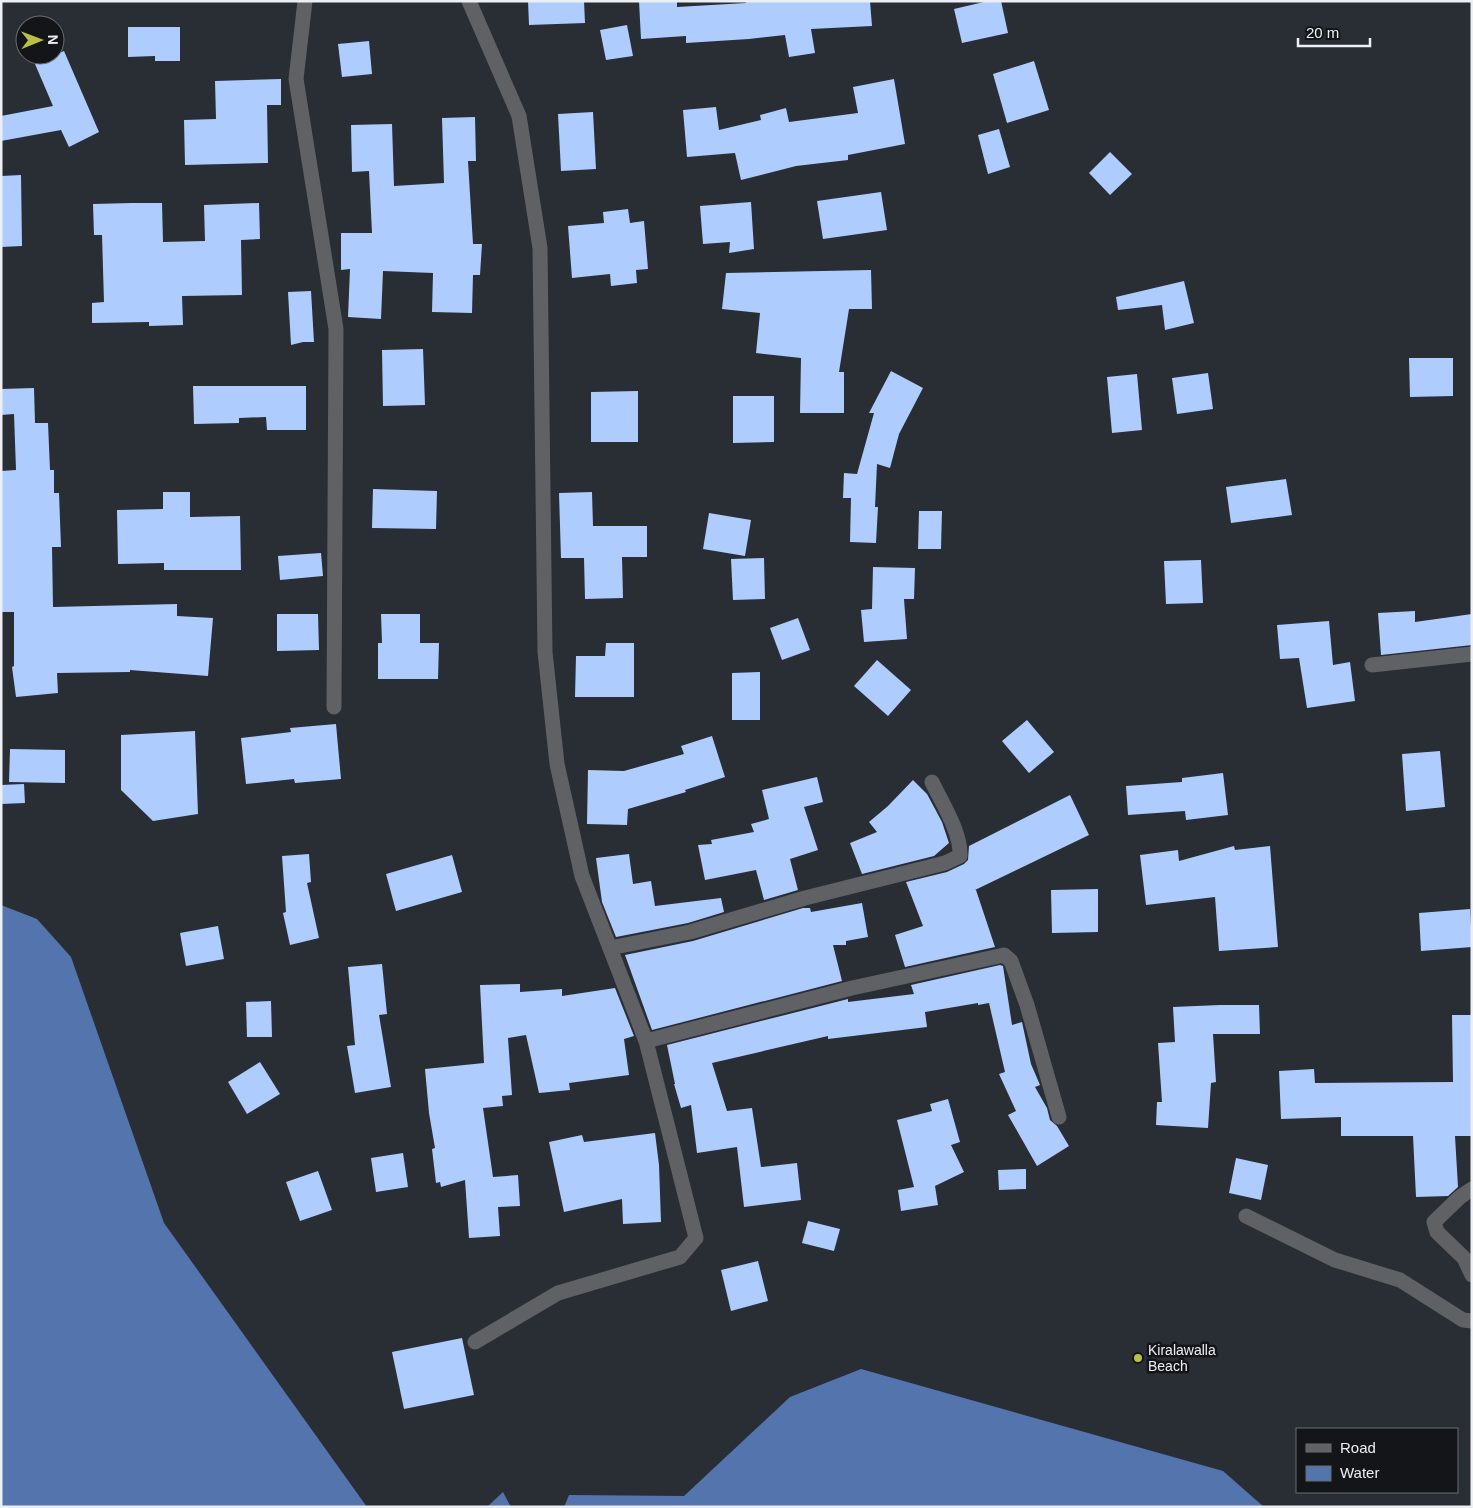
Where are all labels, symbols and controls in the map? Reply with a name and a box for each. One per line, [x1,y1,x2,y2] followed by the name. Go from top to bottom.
[15,15,65,65] north arrow
[1298,15,1370,47] scale bar
[1306,24,1339,41] text: 20 m
[45,35,61,45] text: N
[1148,1342,1216,1374] place label: Kiralawalla Beach
[1132,1352,1144,1364] marker: Kiralawalla Beach
[1296,1428,1458,1493] legend
[1340,1439,1376,1456] text: Road
[1340,1464,1379,1481] text: Water

